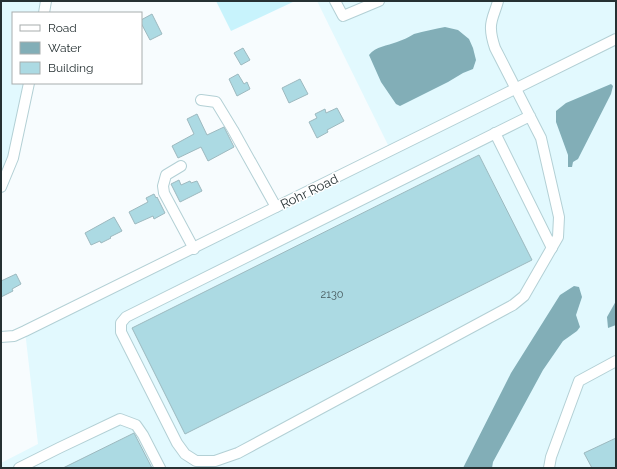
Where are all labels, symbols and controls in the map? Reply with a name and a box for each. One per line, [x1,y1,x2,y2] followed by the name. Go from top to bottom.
[12,12,142,84] legend
[48,21,77,35] text: Road
[48,41,82,55] text: Water
[48,61,94,75] text: Building
[278,171,341,212] street label: Rohr Road
[320,288,344,301] house number: 2130

